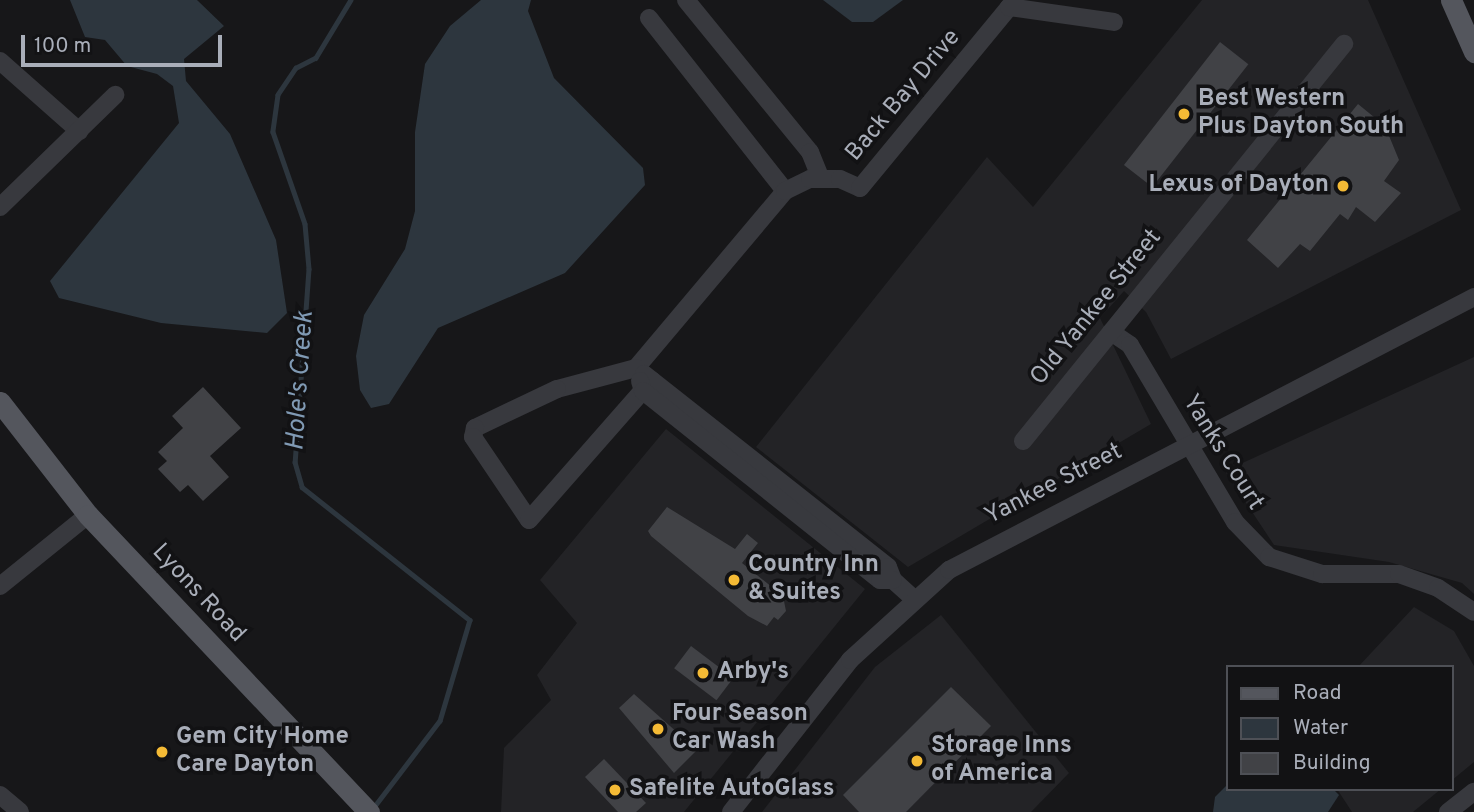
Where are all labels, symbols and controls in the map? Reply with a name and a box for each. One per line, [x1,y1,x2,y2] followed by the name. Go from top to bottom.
[24,21,226,65] scale bar
[841,24,967,168] street label: Back Bay Drive
[34,33,91,60] text: 100 m
[1198,86,1404,142] place label: Best Western Plus Dayton South
[1176,106,1192,122] marker: Best Western Plus Dayton South
[1148,172,1329,200] place label: Lexus of Dayton
[1335,178,1351,194] marker: Lexus of Dayton
[1025,224,1169,392] street label: Old Yankee Street
[281,310,321,452] water label: Hole's Creek
[1175,390,1269,516] street label: Yanks Court
[981,438,1127,532] street label: Yankee Street
[145,539,251,649] street label: Lyons Road
[748,552,879,608] place label: Country Inn & Suites
[726,572,742,588] marker: Country Inn & Suites
[717,659,789,687] place label: Arby's
[695,665,711,681] marker: Arby's
[1226,665,1453,791] legend
[1293,680,1342,707] text: Road
[672,701,808,757] place label: Four Season Car Wash
[1293,715,1348,742] text: Water
[650,721,666,737] marker: Four Season Car Wash
[176,724,349,780] place label: Gem City Home Care Dayton
[931,733,1072,789] place label: Storage Inns of America
[154,744,170,760] marker: Gem City Home Care Dayton
[1293,750,1371,777] text: Building
[909,753,925,769] marker: Storage Inns of America
[629,776,835,804] place label: Safelite AutoGlass
[607,782,623,798] marker: Safelite AutoGlass

